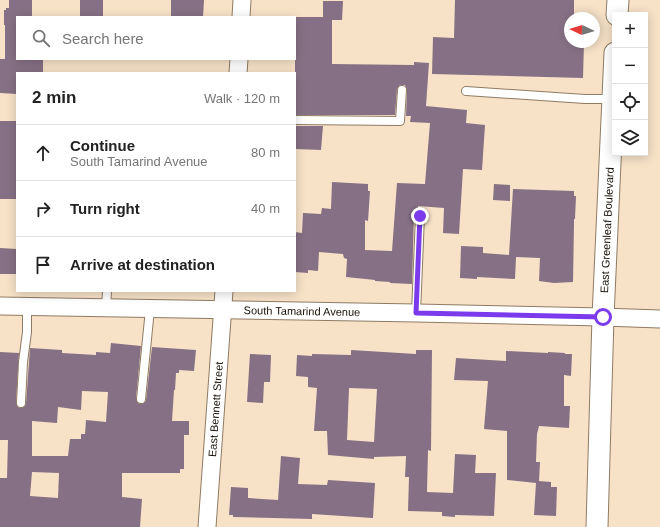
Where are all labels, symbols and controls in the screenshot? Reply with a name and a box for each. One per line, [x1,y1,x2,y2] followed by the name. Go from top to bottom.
[564,12,600,48] north arrow
[612,12,648,156] map controls
[612,12,648,48] button: +
[16,16,296,60] search box
[30,27,52,49] icon: search
[62,30,144,47] text: Search here
[612,48,648,84] button: −
[612,84,648,120] button: locate
[32,88,76,107] text: 2 min
[204,91,280,106] text: Walk · 120 m
[612,120,648,156] button: layers
[70,137,135,154] text: Continue
[32,142,54,164] icon: ahead
[251,145,280,160] text: 80 m
[70,154,208,169] text: South Tamarind Avenue
[598,167,616,293] street label: East Greenleaf Boulevard
[32,198,54,220] icon: right
[70,200,140,217] text: Turn right
[251,201,280,216] text: 40 m
[411,207,429,225] route end
[32,254,54,276] icon: arrive
[70,256,215,273] text: Arrive at destination
[244,304,360,318] street label: South Tamarind Avenue
[594,308,612,326] route start
[206,361,225,457] street label: East Bennett Street

